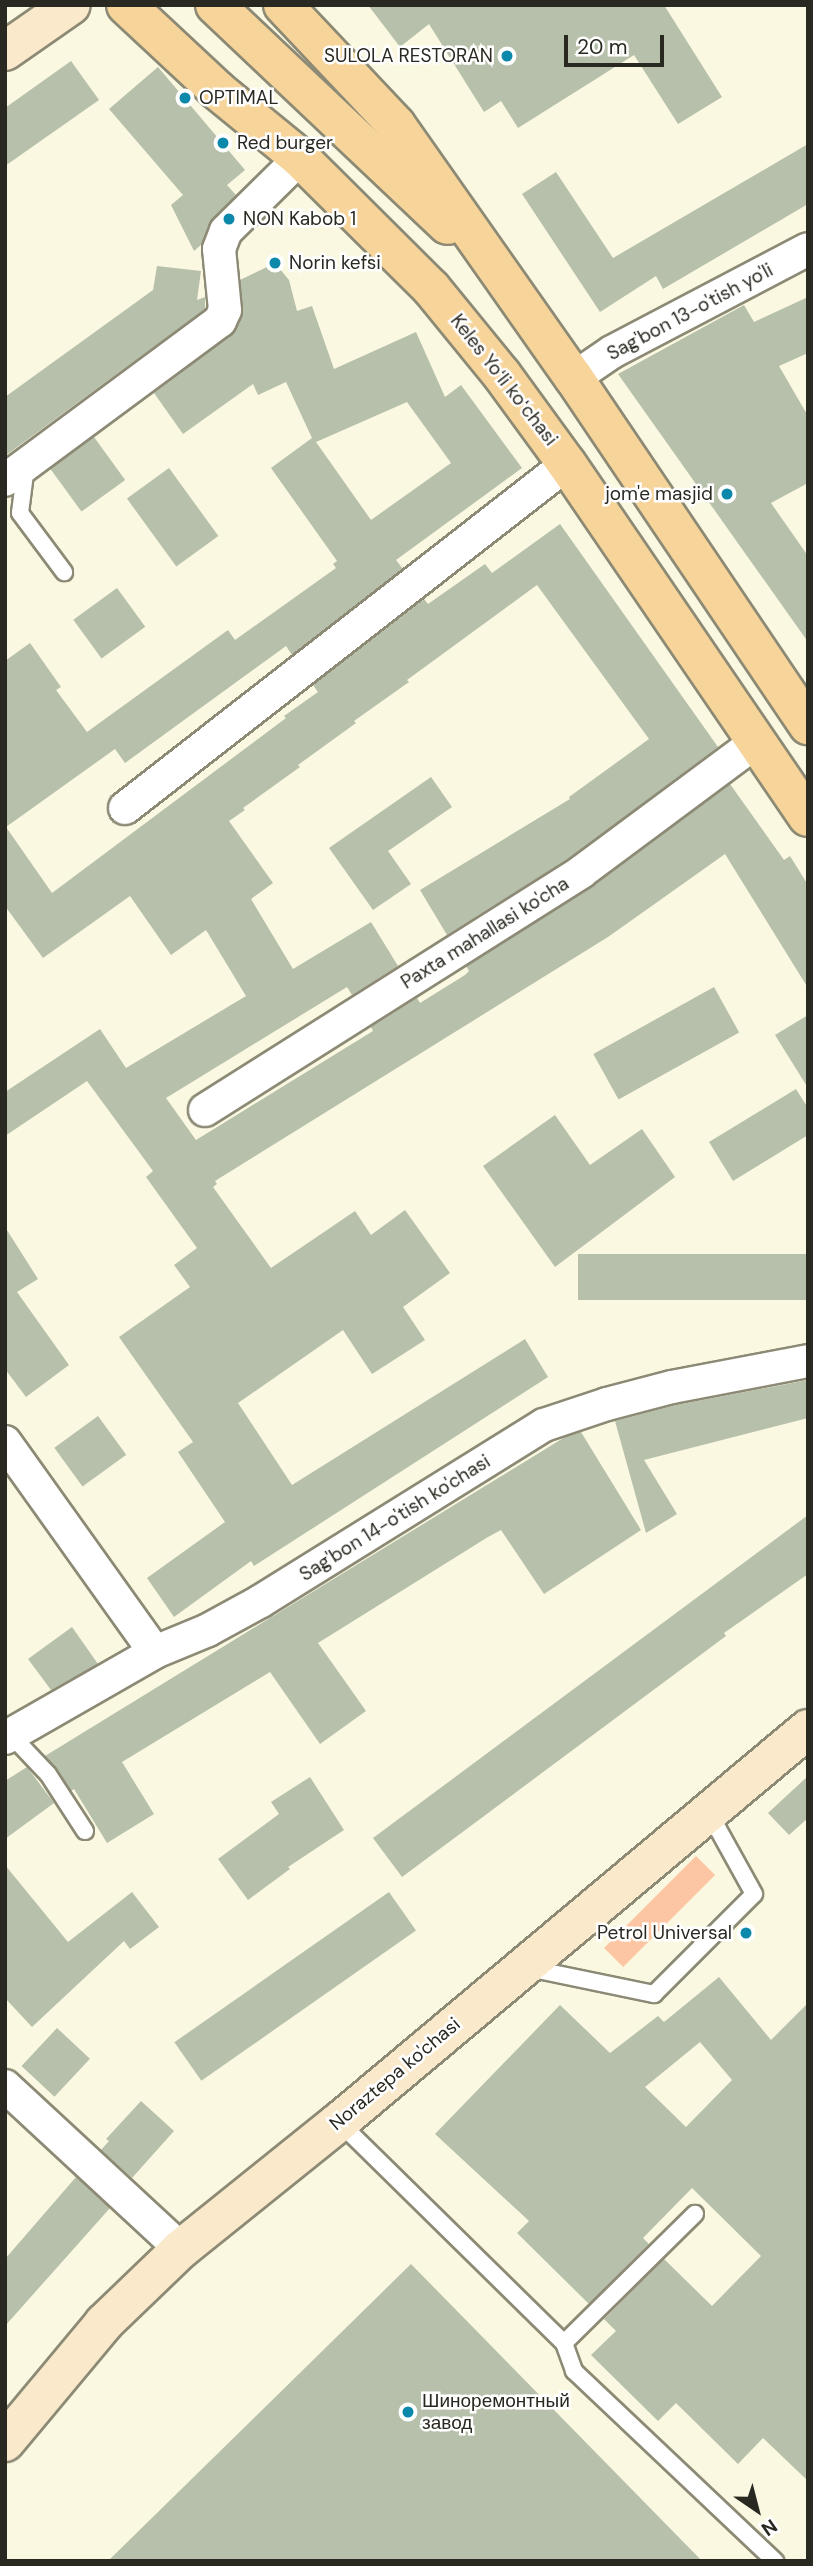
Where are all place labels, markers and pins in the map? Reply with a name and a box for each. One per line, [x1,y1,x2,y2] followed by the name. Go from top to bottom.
[324,45,493,67] place label: SULOLA RESTORAN
[499,48,515,64] marker: SULOLA RESTORAN
[199,87,278,109] place label: OPTIMAL
[177,90,193,106] marker: OPTIMAL
[237,132,333,154] place label: Red burger
[215,135,231,151] marker: Red burger
[243,208,356,230] place label: NON Kabob 1
[221,211,237,227] marker: NON Kabob 1
[289,252,381,274] place label: Norin kefsi
[267,255,283,271] marker: Norin kefsi
[605,483,713,505] place label: jom'e masjid
[719,486,735,502] marker: jom'e masjid
[597,1922,732,1944] place label: Petrol Universal
[738,1925,754,1941] marker: Petrol Universal
[422,2390,570,2434] place label: Шиноремонтный завод
[400,2404,416,2420] marker: Шиноремонтный завод

